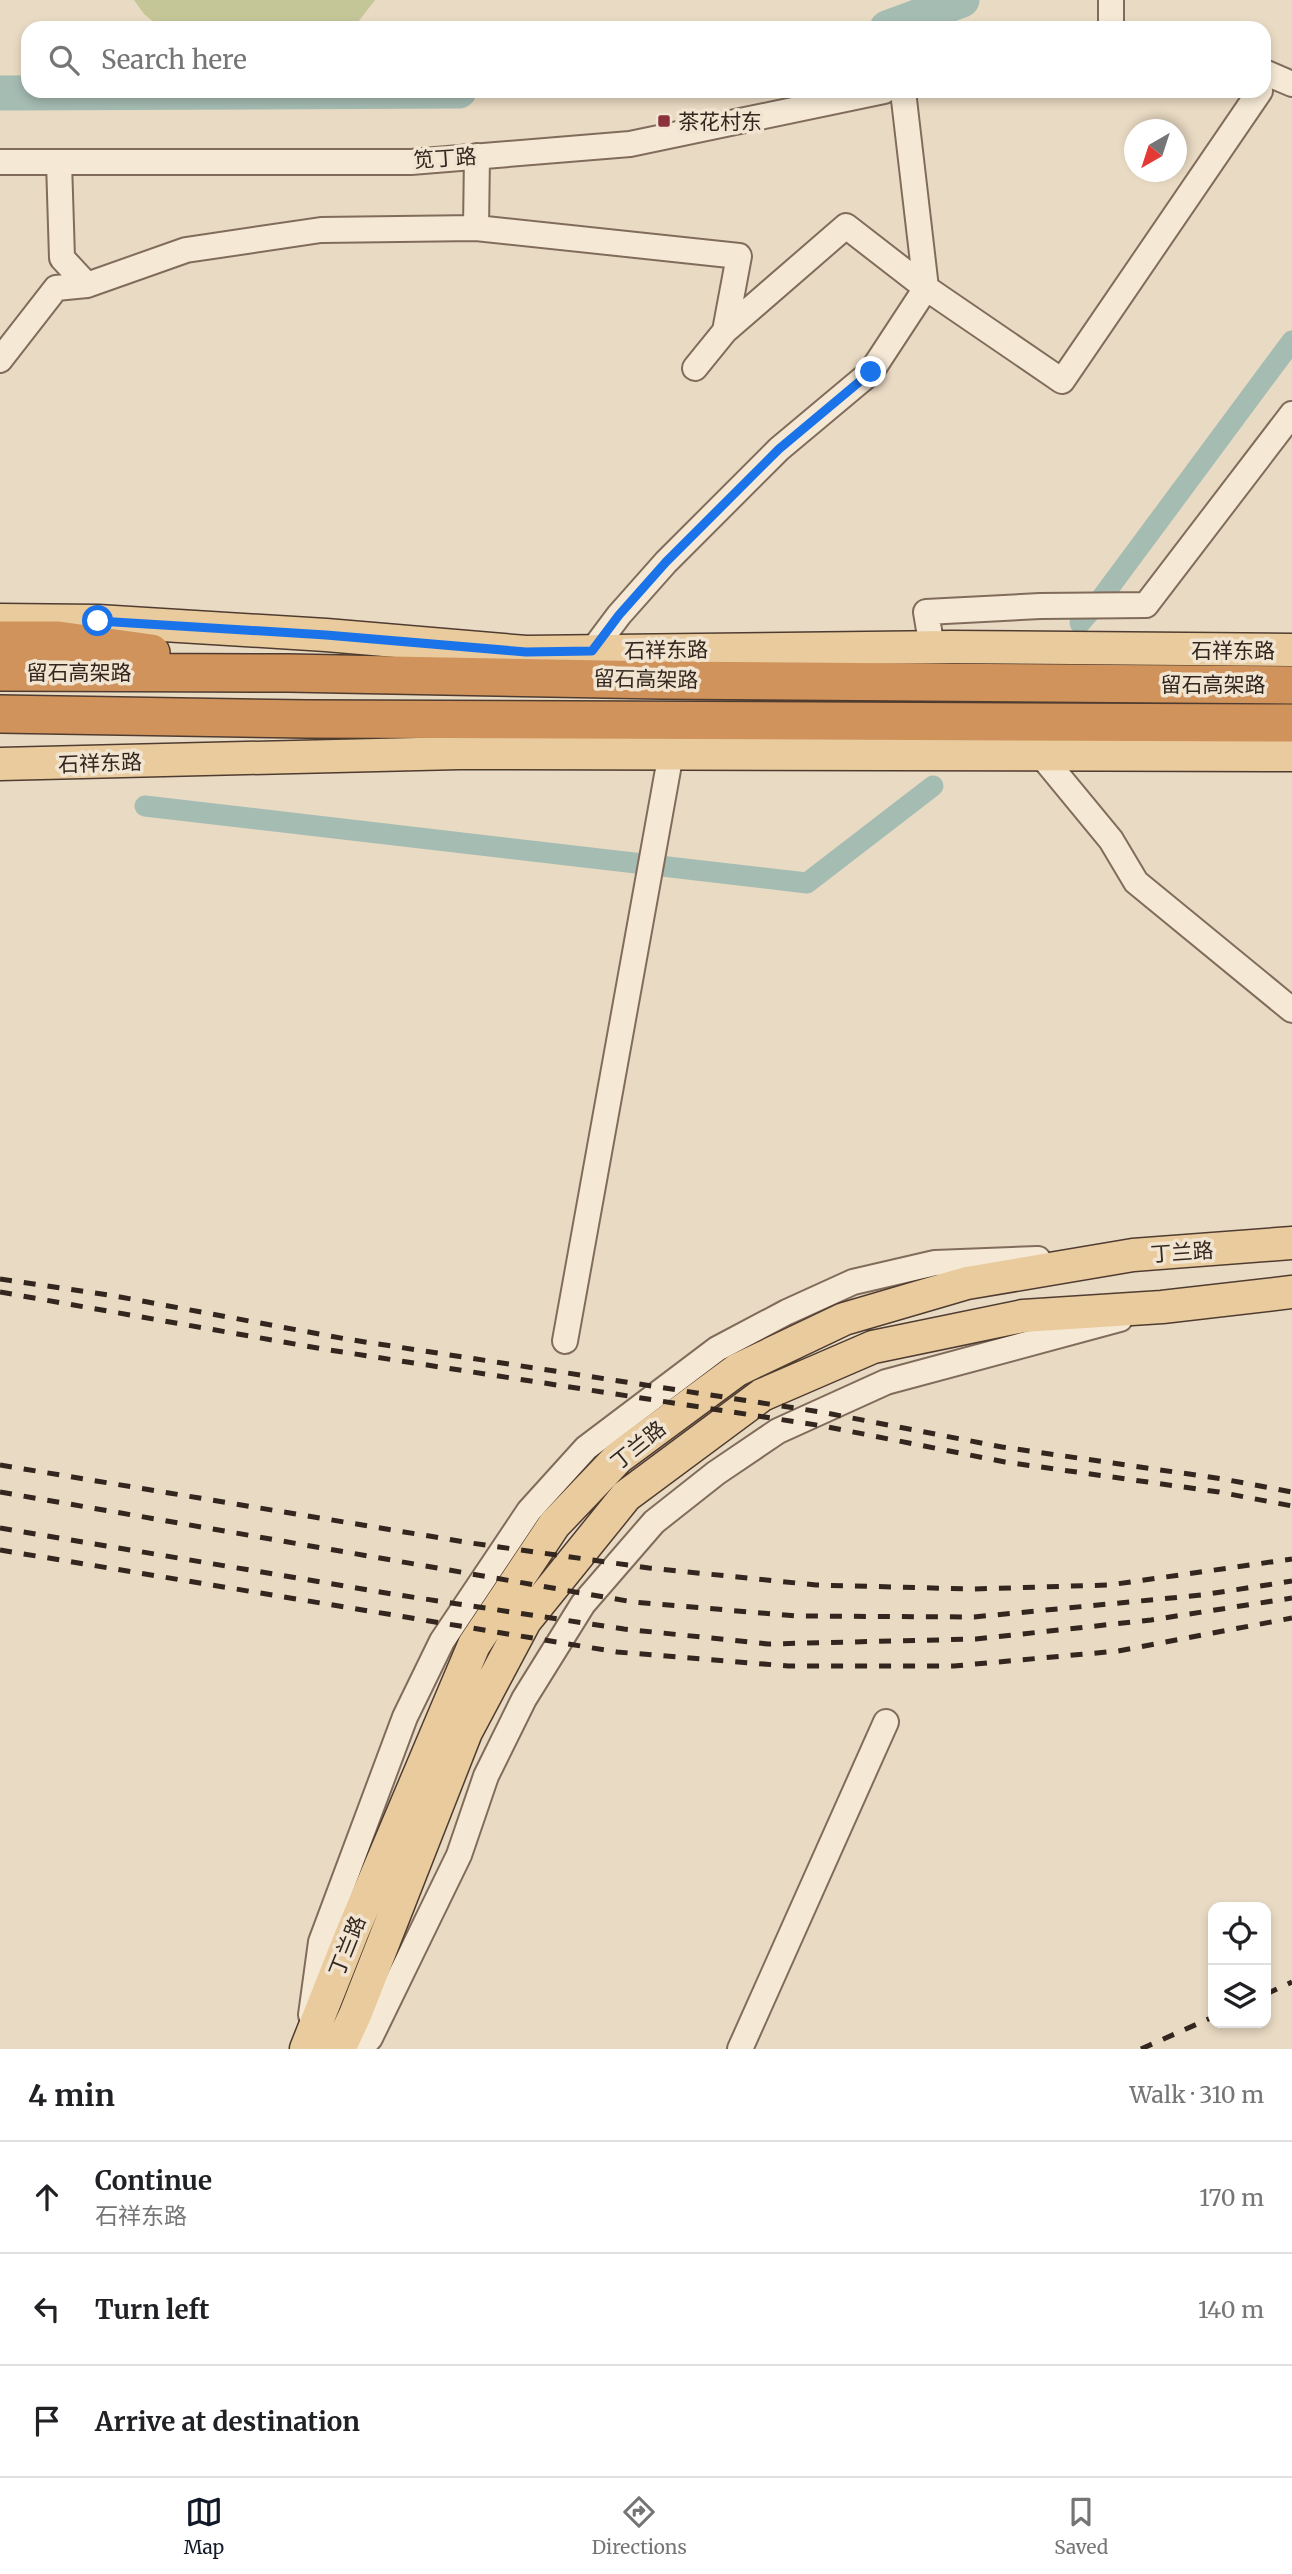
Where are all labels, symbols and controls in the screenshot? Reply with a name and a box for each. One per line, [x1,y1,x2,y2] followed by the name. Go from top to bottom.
[21,21,1271,98] search box
[45,41,83,79] icon: search
[101,43,247,76] text: Search here
[678,108,762,135] place label: 茶花村东
[656,113,672,129] marker: 茶花村东
[1124,119,1187,182] north arrow
[413,142,477,174] street label: 笕丁路
[855,356,886,387] route end
[82,605,113,636] route start
[624,636,708,664] street label: 石祥东路
[1191,637,1275,664] street label: 石祥东路
[27,659,132,686] street label: 留石高架路
[593,665,699,693] street label: 留石高架路
[1161,671,1266,698] street label: 留石高架路
[58,748,142,778] street label: 石祥东路
[1150,1236,1214,1268] street label: 丁兰路
[605,1415,671,1475] street label: 丁兰路
[1208,1902,1271,2028] map controls
[1208,1902,1271,1965] button: locate
[323,1912,371,1980] street label: 丁兰路
[1208,1965,1271,2028] button: layers
[28,2076,115,2114] text: 4 min
[1130,2080,1264,2109] text: Walk · 310 m
[95,2164,212,2197] text: Continue
[28,2178,66,2216] icon: ahead
[1199,2183,1264,2212] text: 170 m
[95,2201,187,2230] text: 石祥东路
[28,2290,66,2328] icon: left
[95,2293,209,2326] text: Turn left
[1198,2295,1264,2324] text: 140 m
[28,2402,66,2440] icon: arrive
[95,2405,360,2438] text: Arrive at destination
[184,2493,224,2559] tab: Map
[592,2493,687,2559] tab: Directions
[1054,2493,1108,2559] tab: Saved

